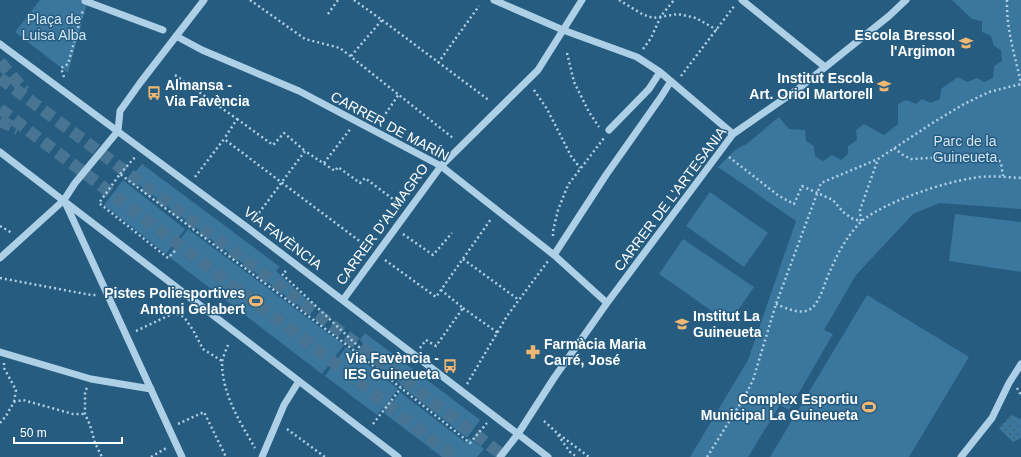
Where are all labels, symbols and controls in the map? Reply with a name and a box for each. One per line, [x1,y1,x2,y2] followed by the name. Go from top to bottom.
[22,11,87,43] park label: Plaça de Luisa Alba
[855,27,955,59] place label: Escola Bressol l'Argimon
[958,35,974,51] school or university icon: Escola Bressol l'Argimon
[749,70,873,102] place label: Institut Escola Art. Oriol Martorell
[165,77,250,109] place label: Almansa - Via Favència
[876,78,892,94] school or university icon: Institut Escola Art. Oriol Martorell
[146,85,162,101] bus stop icon: Almansa - Via Favència
[328,88,452,164] street label: CARRER DE MARÍN
[611,123,730,274] street label: CARRER DE L'ARTESANIA
[933,133,998,165] park label: Parc de la Guineueta
[333,160,431,288] street label: CARRER D'ALMAGRO
[241,203,326,273] street label: VIA FAVÈNCIA
[104,285,245,317] place label: Pistes Poliesportives Antoni Gelabert
[248,293,264,309] sports icon: Pistes Poliesportives Antoni Gelabert
[693,308,762,340] place label: Institut La Guineueta
[674,316,690,332] school or university icon: Institut La Guineueta
[544,336,646,368] place label: Farmàcia Maria Carré, José
[525,344,541,360] pharmacy icon: Farmàcia Maria Carré, José
[344,350,439,382] place label: Via Favència - IES Guineueta
[442,358,458,374] bus stop icon: Via Favència - IES Guineueta
[701,391,858,423] place label: Complex Esportiu Municipal La Guineueta
[861,399,877,415] sports icon: Complex Esportiu Municipal La Guineueta
[14,419,122,445] scale bar
[20,426,47,440] text: 50 m

